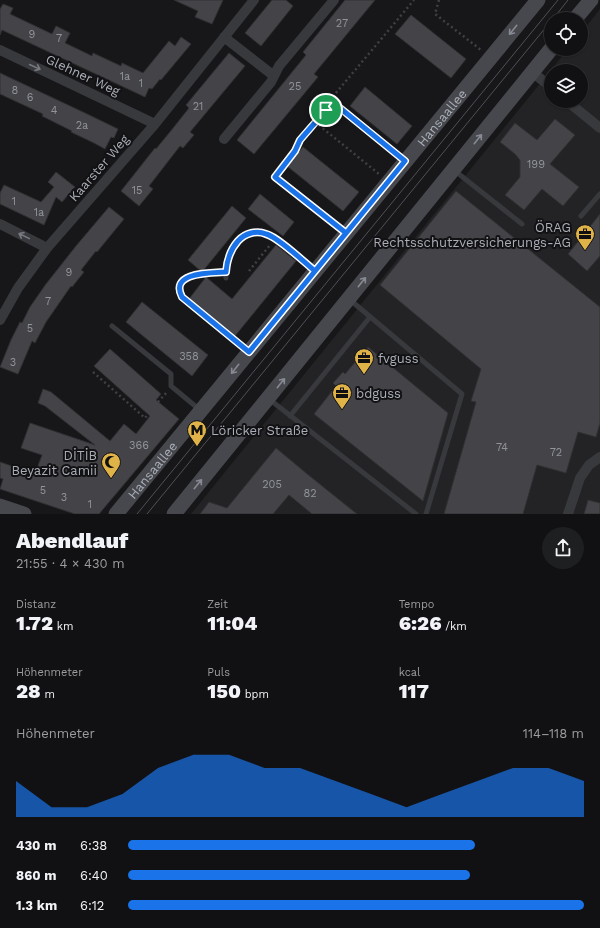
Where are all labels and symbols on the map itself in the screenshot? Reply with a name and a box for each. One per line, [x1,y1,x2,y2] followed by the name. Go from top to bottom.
[336,17,348,30] house number: 27
[509,25,517,36] one-way arrow
[29,28,36,41] house number: 9
[56,32,62,45] house number: 7
[44,51,123,99] street label: Glehner Weg
[29,64,41,71] one-way arrow
[120,70,130,83] house number: 1a
[139,77,143,90] house number: 1
[289,80,301,93] house number: 25
[12,84,19,97] house number: 8
[414,86,469,149] street label: Hansaallee
[27,91,34,104] house number: 6
[309,93,343,127] pin
[193,100,203,113] house number: 21
[51,104,58,117] house number: 4
[76,119,88,132] house number: 2a
[66,132,132,204] street label: Kaarster Weg
[473,133,482,144] one-way arrow
[527,158,545,171] house number: 199
[132,184,142,197] house number: 15
[12,195,16,208] house number: 1
[34,206,44,219] house number: 1a
[373,220,571,250] place label: ÖRAG Rechtsschutzversicherungs-AG
[574,223,596,251] office icon: ÖRAG Rechtsschutzversicherungs-AG
[18,232,30,239] one-way arrow
[66,266,73,279] house number: 9
[358,276,367,287] one-way arrow
[45,295,51,308] house number: 7
[27,322,33,335] house number: 5
[353,347,375,375] office icon: fvguss
[179,350,199,363] house number: 358
[378,351,419,366] place label: fvguss
[10,356,16,369] house number: 3
[231,363,240,374] one-way arrow
[276,378,285,388] one-way arrow
[331,382,353,410] office icon: bdguss
[356,386,401,401] place label: bdguss
[186,419,208,447] metro station icon: Löricker Straße
[211,423,308,438] place label: Löricker Straße
[124,438,180,502] street label: Hansaallee
[129,439,149,452] house number: 366
[496,441,508,454] house number: 74
[550,446,562,459] house number: 72
[12,448,97,478] place label: DİTİB Beyazit Camii
[100,451,122,479] mosque icon: DİTİB Beyazit Camii
[194,478,203,489] one-way arrow
[262,478,282,491] house number: 205
[40,484,46,497] house number: 5
[303,487,317,500] house number: 82
[61,491,67,504] house number: 3
[88,498,92,511] house number: 1

